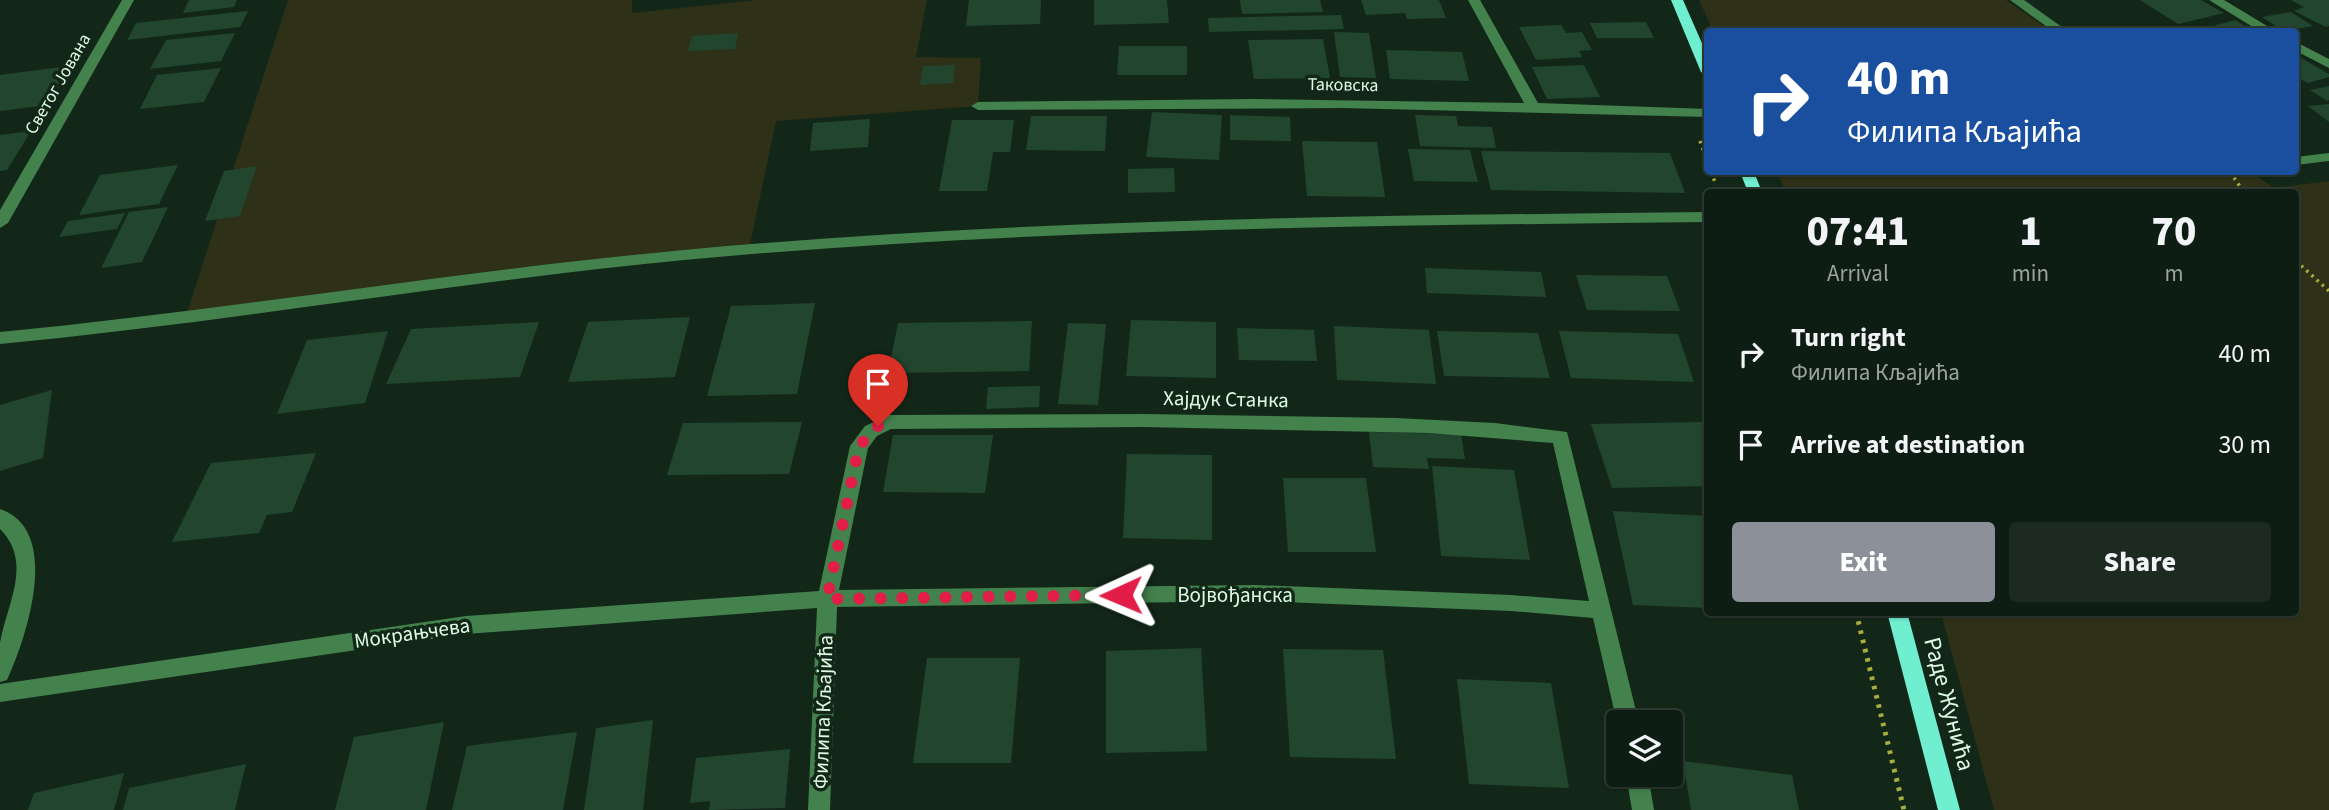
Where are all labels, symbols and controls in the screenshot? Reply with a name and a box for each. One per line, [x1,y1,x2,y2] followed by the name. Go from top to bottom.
[19,29,97,139] street label: Светог Јована
[1847,44,1951,114] text: 40 m
[1732,56,1823,147] icon: right
[1307,72,1379,98] street label: Таковска
[1847,109,2082,155] text: Филипа Кљајића
[1807,202,1909,262] text: 07:41
[2019,202,2042,262] text: 1
[2152,202,2196,262] text: 70
[1827,257,1889,290] text: Arrival
[2012,257,2049,290] text: min
[2164,257,2184,290] text: m
[1791,319,1906,356] text: Turn right
[1732,335,1770,373] icon: right
[2218,335,2271,372] text: 40 m
[848,354,908,426] pin
[1791,356,1960,389] text: Филипа Кљајића
[859,365,897,403] icon: arrive
[1163,383,1289,415] street label: Хајдук Станка
[1732,426,1770,464] icon: arrive
[1791,426,2025,463] text: Arrive at destination
[2218,426,2271,463] text: 30 m
[1732,522,1995,602] button: Exit
[2009,522,2271,602] button: Share
[1084,558,1158,632] position arrow
[1177,580,1293,610] street label: Војвођанска
[352,610,472,656] street label: Мокрањчева
[1914,633,1984,775] street label: Раде Жунића
[805,634,841,790] street label: Филипа Кљајића
[1606,710,1683,787] map controls
[1606,710,1683,787] button: layers

